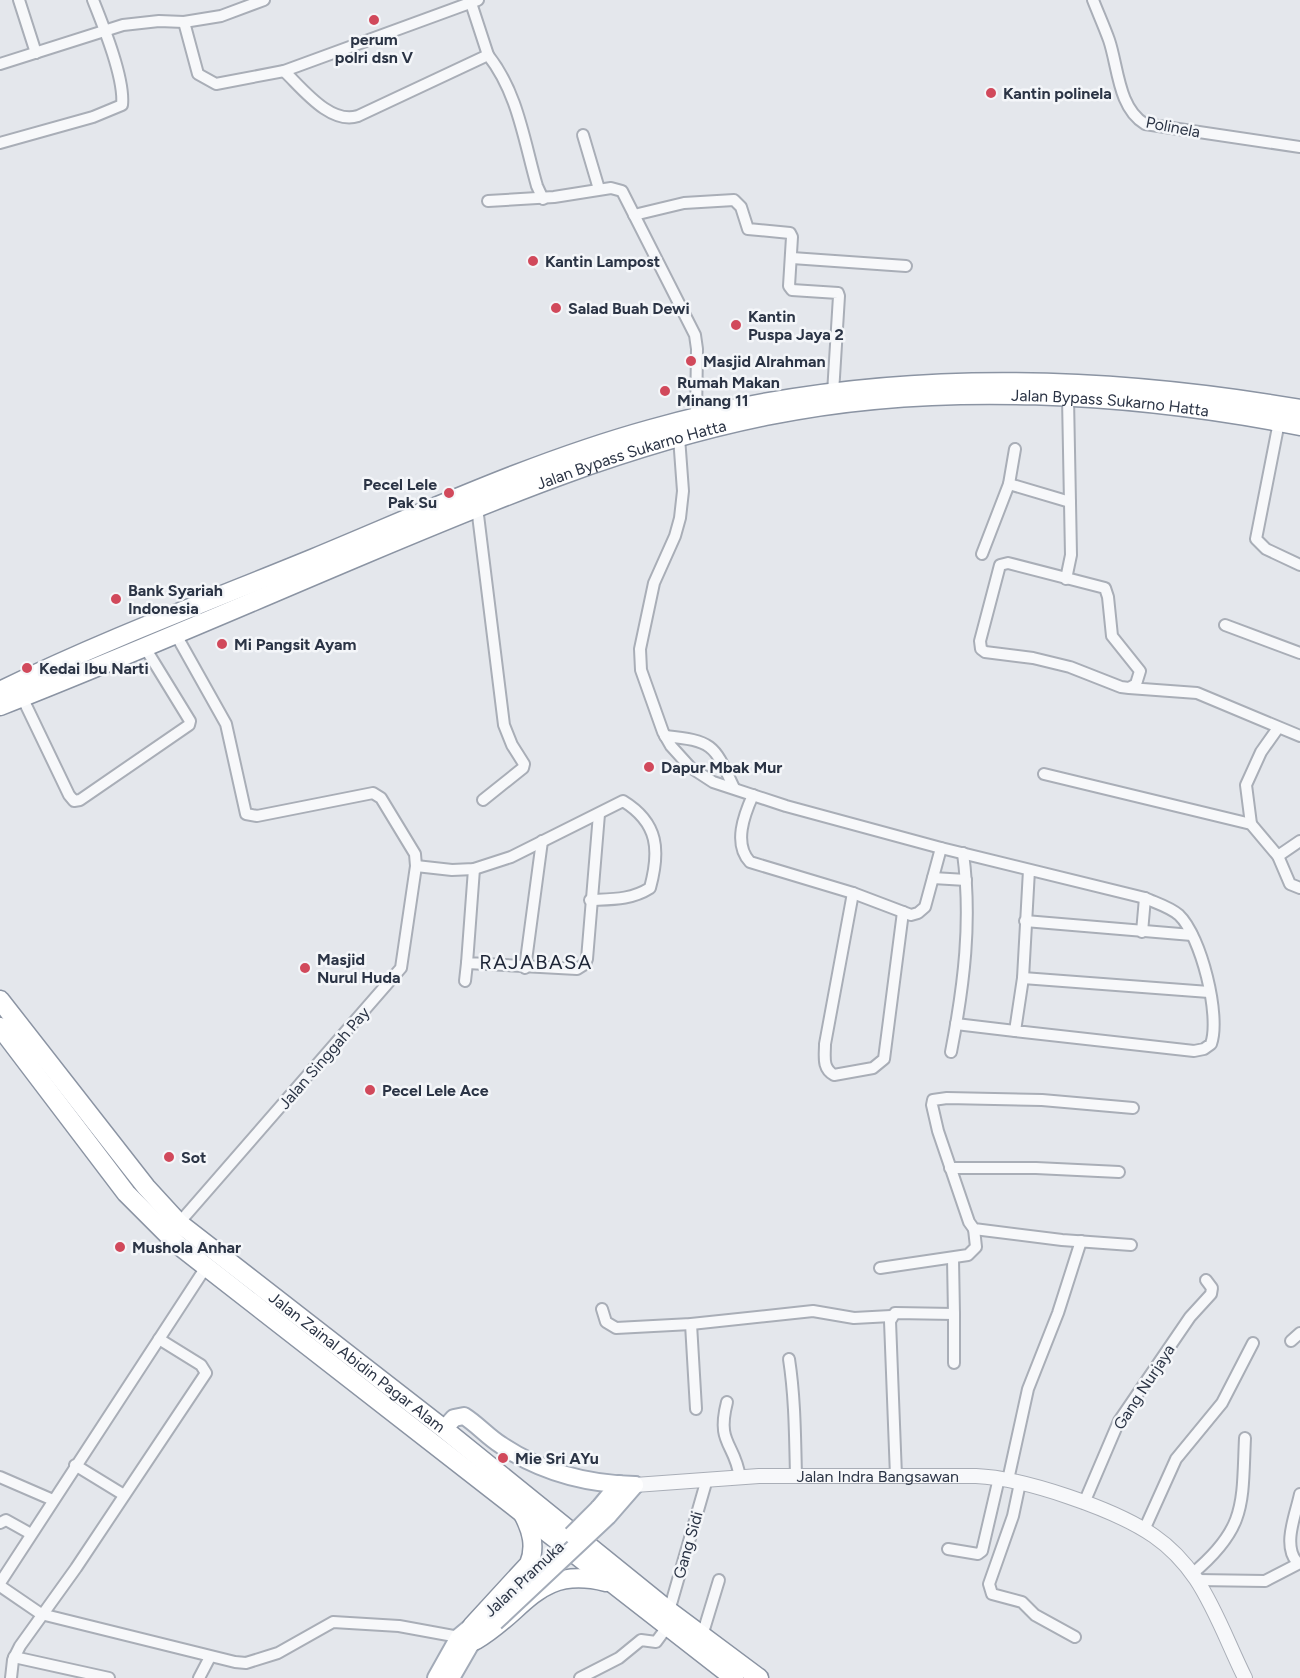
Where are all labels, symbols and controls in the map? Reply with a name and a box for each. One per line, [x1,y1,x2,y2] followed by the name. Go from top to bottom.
[367,13,381,27] marker: perum polri dsn V
[335,30,414,67] place label: perum polri dsn V
[1003,84,1112,103] place label: Kantin polinela
[984,86,998,100] marker: Kantin polinela
[1144,112,1202,142] street label: Polinela
[545,252,660,271] place label: Kantin Lampost
[526,254,540,268] marker: Kantin Lampost
[568,299,690,318] place label: Salad Buah Dewi
[549,301,563,315] marker: Salad Buah Dewi
[748,307,844,344] place label: Kantin Puspa Jaya 2
[729,318,743,332] marker: Kantin Puspa Jaya 2
[703,352,826,371] place label: Masjid Alrahman
[684,354,698,368] marker: Masjid Alrahman
[677,373,780,410] place label: Rumah Makan Minang 11
[658,384,672,398] marker: Rumah Makan Minang 11
[1011,385,1210,420] street label: Jalan Bypass Sukarno Hatta
[533,416,728,493] street label: Jalan Bypass Sukarno Hatta
[363,475,437,512] place label: Pecel Lele Pak Su
[442,486,456,500] marker: Pecel Lele Pak Su
[128,581,223,618] place label: Bank Syariah Indonesia
[109,592,123,606] marker: Bank Syariah Indonesia
[234,635,357,654] place label: Mi Pangsit Ayam
[215,637,229,651] marker: Mi Pangsit Ayam
[39,659,149,678] place label: Kedai Ibu Narti
[20,661,34,675] marker: Kedai Ibu Narti
[661,758,782,777] place label: Dapur Mbak Mur
[642,760,656,774] marker: Dapur Mbak Mur
[317,950,401,987] place label: Masjid Nurul Huda
[479,950,593,974] district label: RAJABASA
[298,961,312,975] marker: Masjid Nurul Huda
[275,1003,374,1113] street label: Jalan Singgah Pay
[382,1081,489,1100] place label: Pecel Lele Ace
[363,1083,377,1097] marker: Pecel Lele Ace
[181,1148,206,1167] place label: Sot
[162,1150,176,1164] marker: Sot
[132,1238,241,1257] place label: Mushola Anhar
[113,1240,127,1254] marker: Mushola Anhar
[265,1287,449,1436] street label: Jalan Zainal Abidin Pagar Alam
[1109,1341,1179,1433] street label: Gang Nurjaya
[515,1449,599,1468] place label: Mie Sri AYu
[496,1451,510,1465] marker: Mie Sri AYu
[796,1467,959,1486] street label: Jalan Indra Bangsawan
[669,1509,707,1581] street label: Gang Sidi
[480,1537,568,1621] street label: Jalan Pramuka

